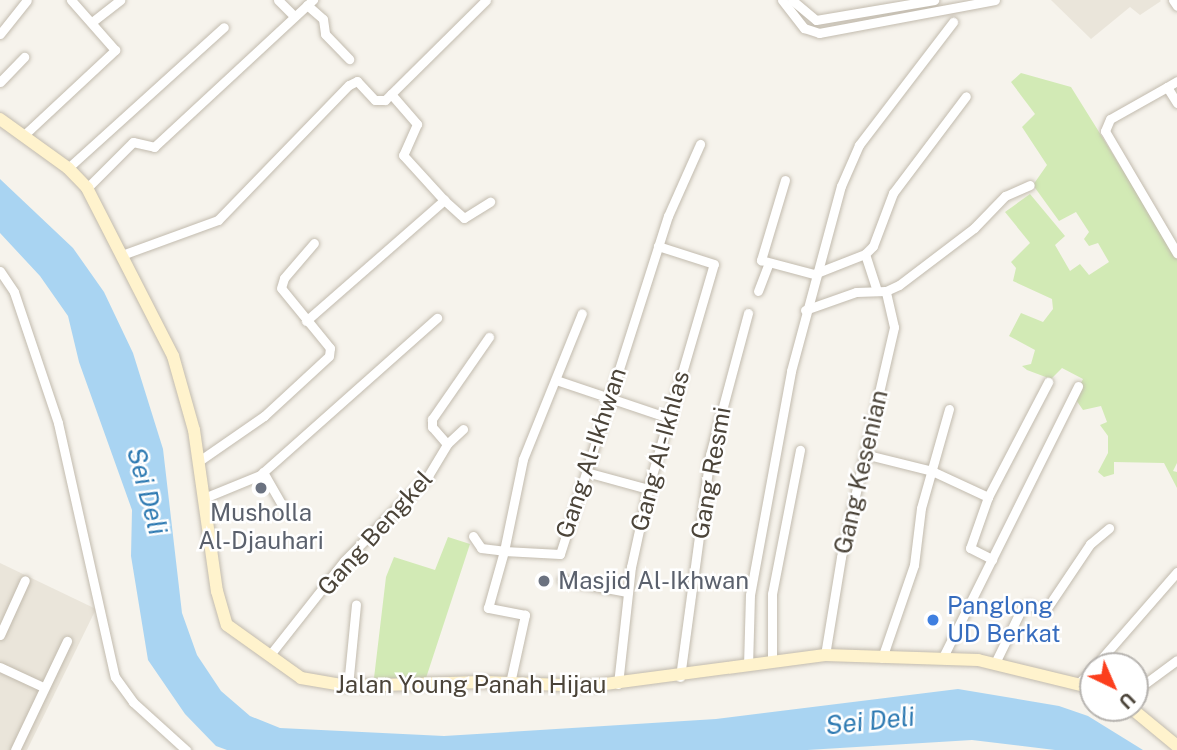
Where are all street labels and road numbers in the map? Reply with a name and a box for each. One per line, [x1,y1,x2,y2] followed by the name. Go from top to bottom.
[550,364,632,542] street label: Gang Al-Ikhwan
[625,368,695,534] street label: Gang Al-Ikhlas
[828,387,894,557] street label: Gang Kesenian
[685,405,737,541] street label: Gang Resmi
[311,465,439,601] street label: Gang Bengkel
[336,671,606,699] street label: Jalan Young Panah Hijau

